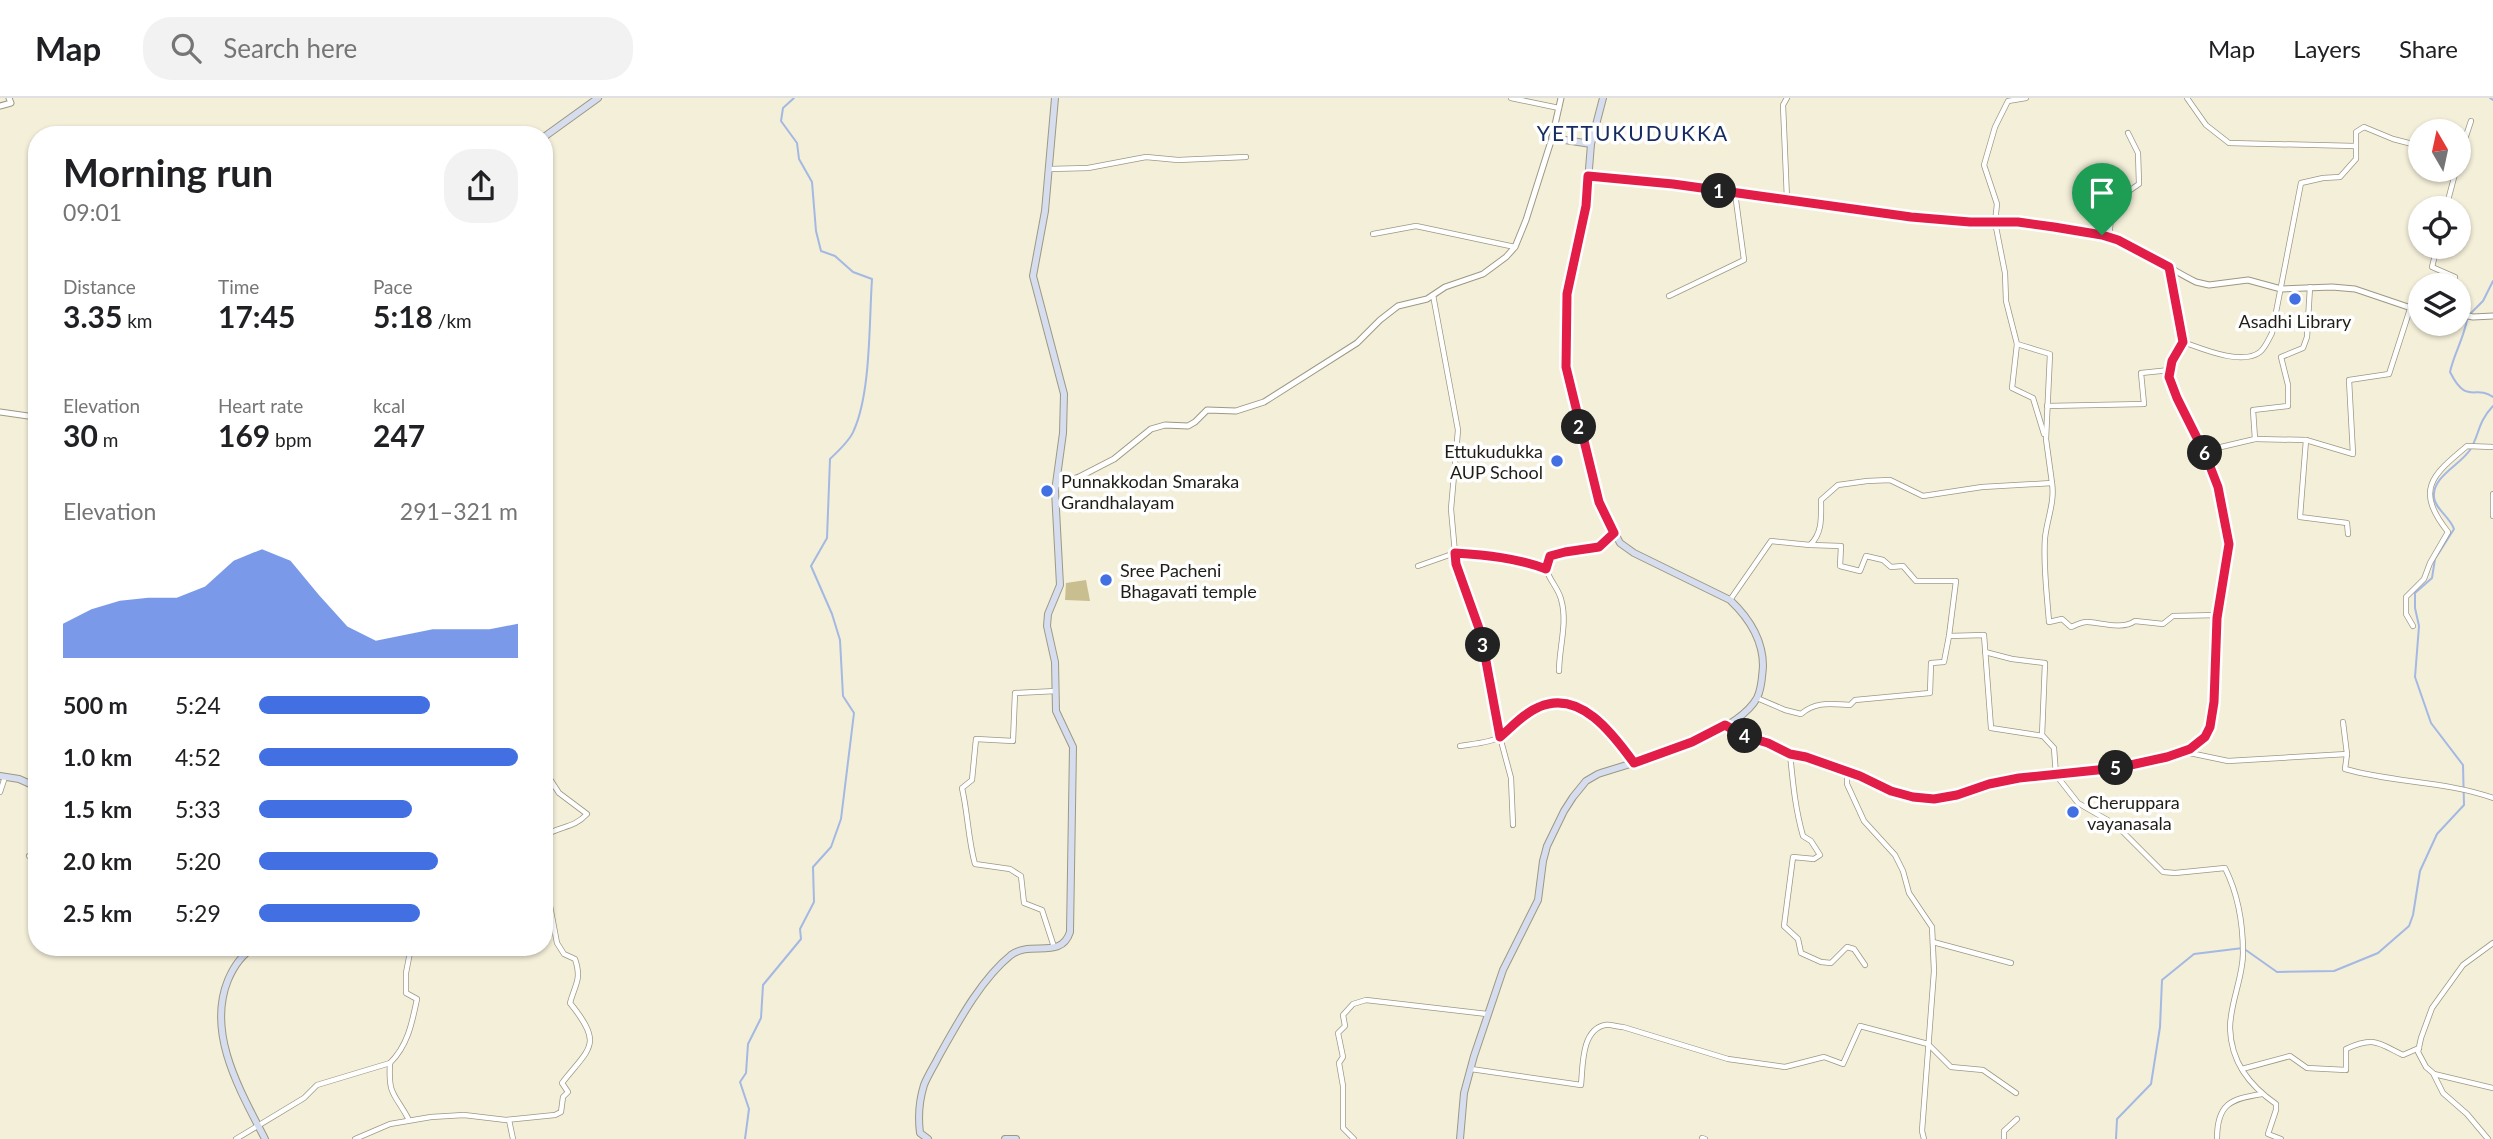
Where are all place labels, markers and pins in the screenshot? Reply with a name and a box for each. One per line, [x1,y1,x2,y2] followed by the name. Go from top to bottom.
[2072,163,2132,235] pin
[1702,174,1736,208] pin: 1
[2287,291,2303,307] marker: Asadhi Library
[2239,310,2352,332] place label: Asadhi Library
[1562,410,1596,444] pin: 2
[2188,436,2222,470] pin: 6
[1444,440,1543,483] place label: Ettukudukka AUP School
[1549,453,1565,469] marker: Ettukudukka AUP School
[1061,470,1239,513] place label: Punnakkodan Smaraka Grandhalayam
[1039,483,1055,499] marker: Punnakkodan Smaraka Grandhalayam
[1120,559,1257,602] place label: Sree Pacheni Bhagavati temple
[1098,572,1114,588] marker: Sree Pacheni Bhagavati temple
[1466,628,1500,662] pin: 3
[1728,718,1762,754] pin: 4
[2098,750,2134,786] pin: 5
[2087,791,2180,834] place label: Cheruppara vayanasala
[2065,804,2081,820] marker: Cheruppara vayanasala

